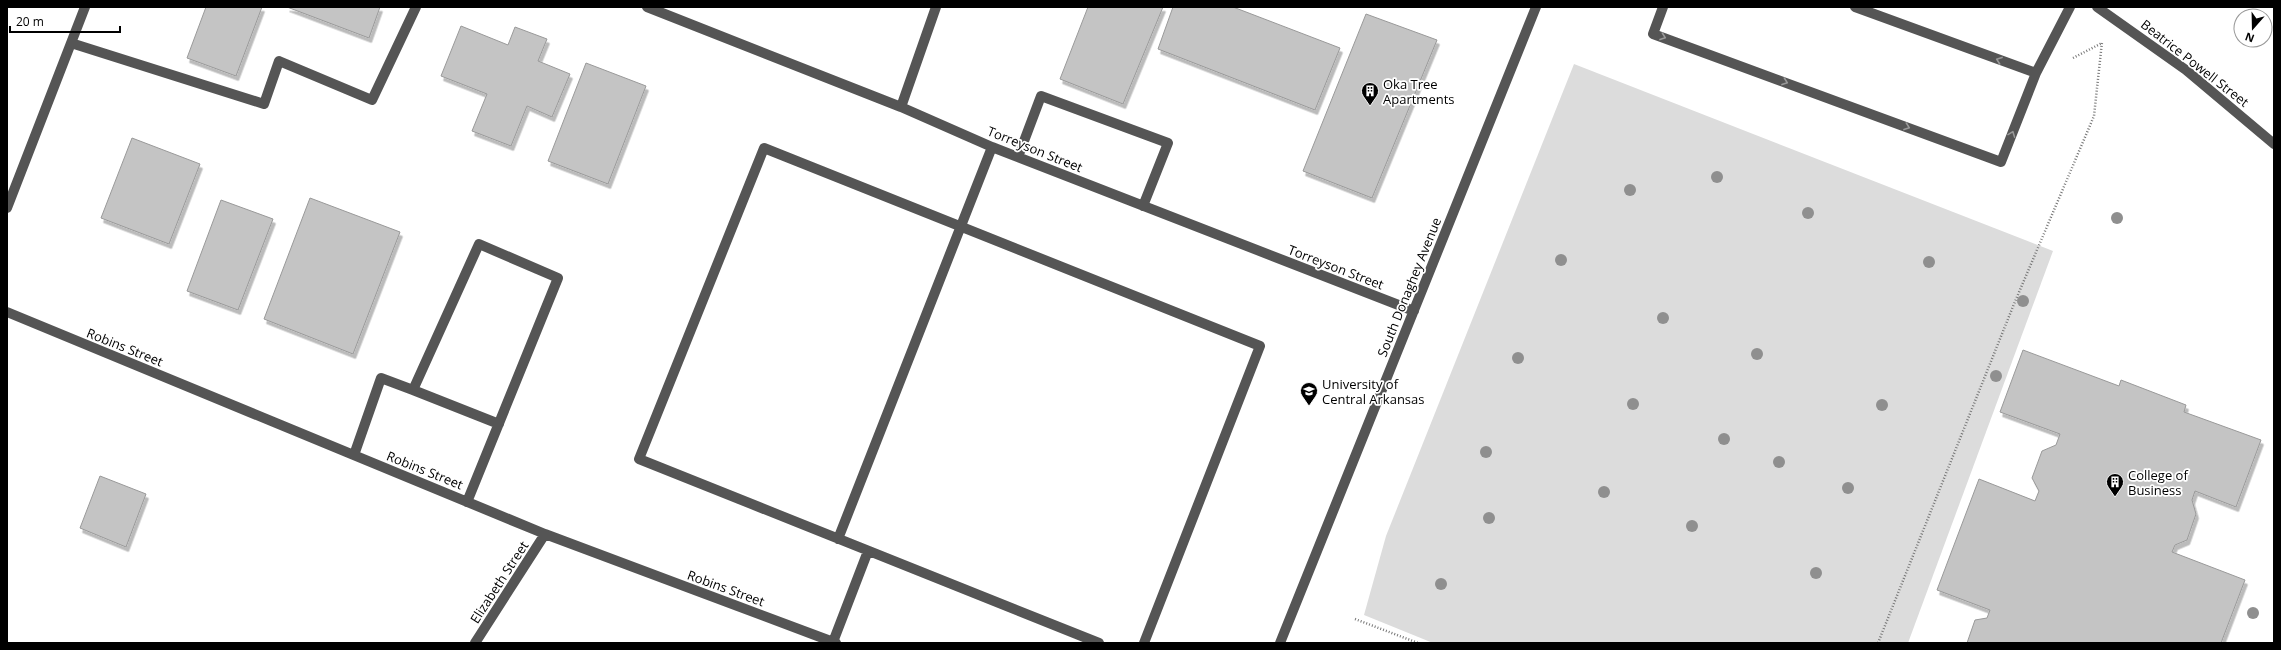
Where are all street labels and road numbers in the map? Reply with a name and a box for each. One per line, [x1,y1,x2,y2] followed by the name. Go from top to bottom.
[2137,15,2253,111] street label: Beatrice Powell Street
[985,122,1086,176] street label: Torreyson Street
[1373,215,1445,359] street label: South Donaghey Avenue
[1286,240,1387,294] street label: Torreyson Street
[84,323,166,371] street label: Robins Street
[384,446,466,494] street label: Robins Street
[466,537,533,627] street label: Elizabeth Street
[685,566,767,610] street label: Robins Street

